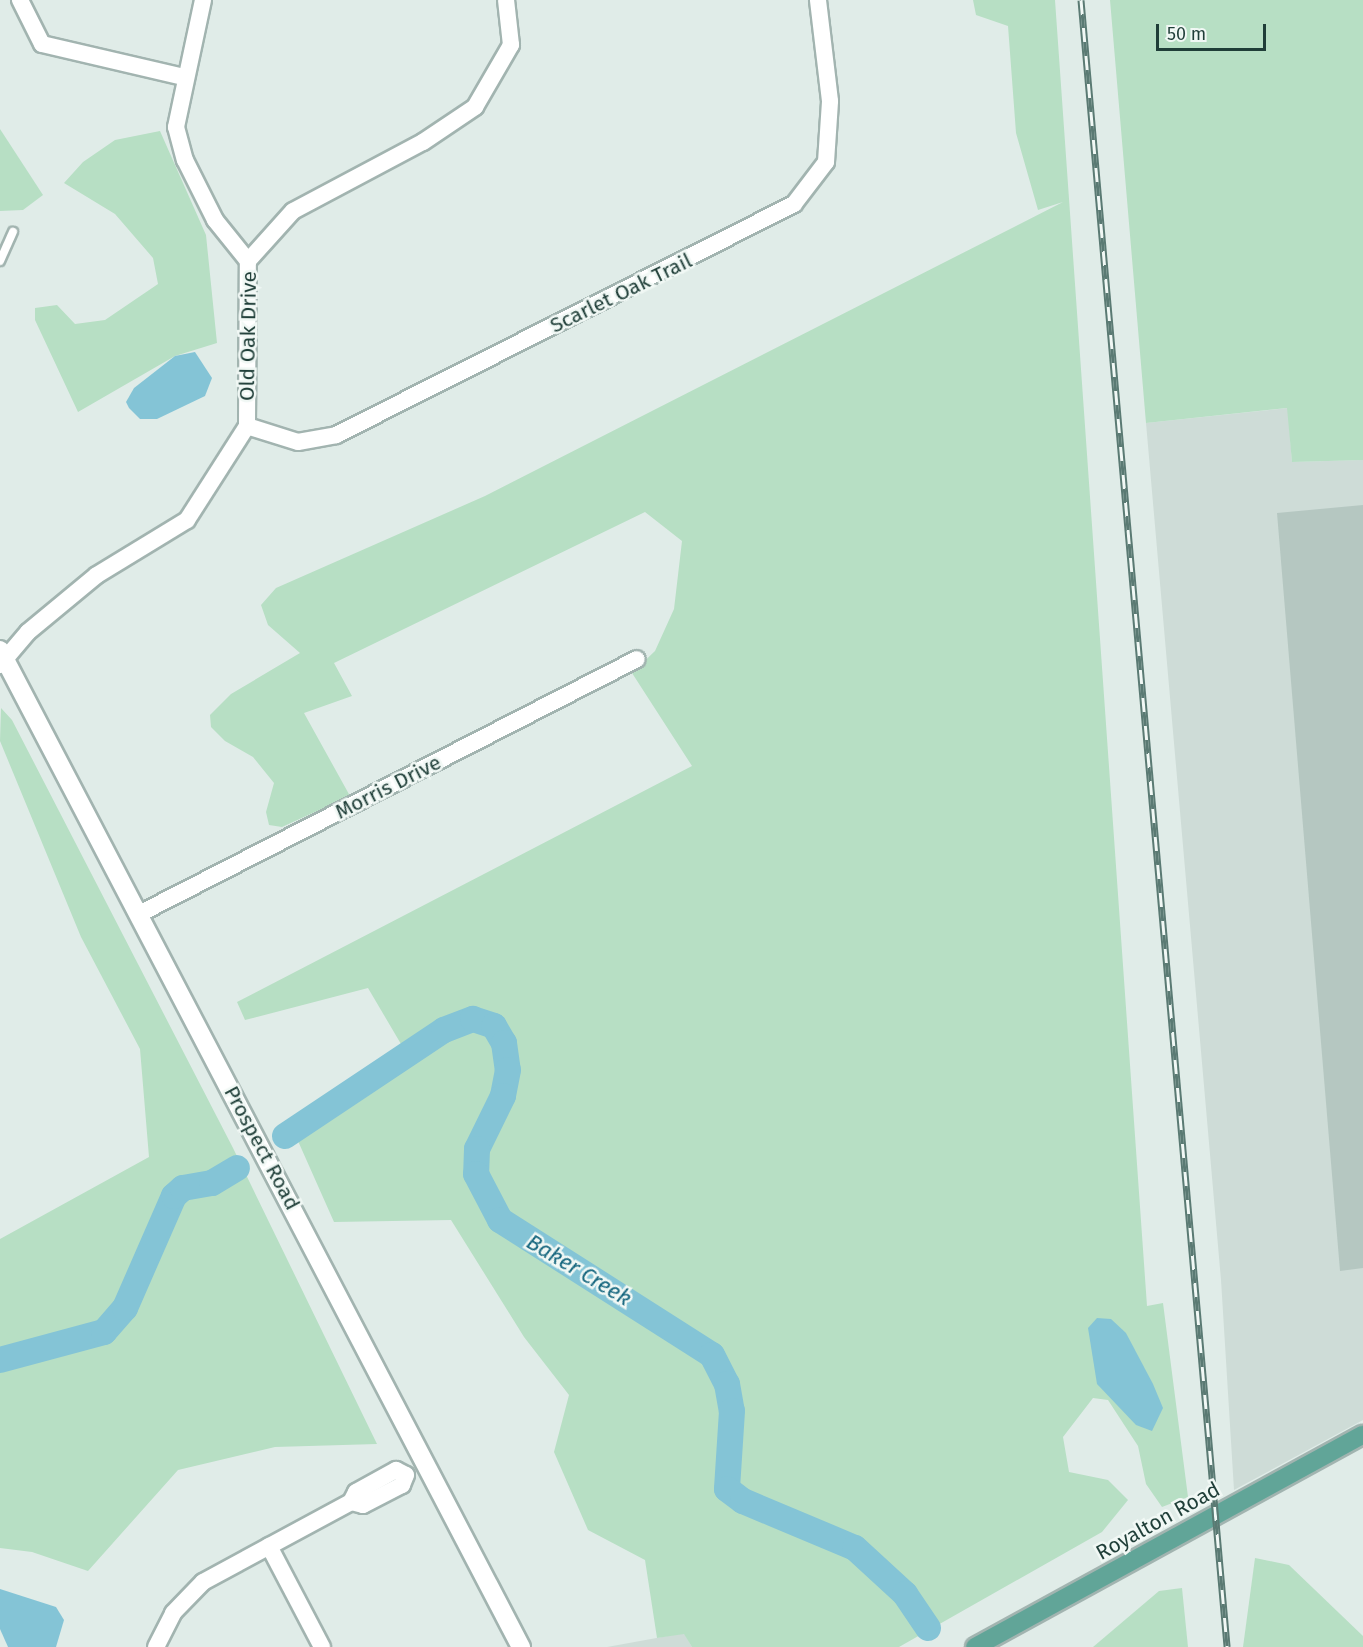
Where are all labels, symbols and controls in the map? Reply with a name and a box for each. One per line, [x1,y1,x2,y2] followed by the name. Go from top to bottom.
[1159,12,1268,50] scale bar
[1167,23,1206,45] text: 50 m
[546,248,696,338] street label: Scarlet Oak Trail
[234,271,262,401] street label: Old Oak Drive
[331,750,445,824] street label: Morris Drive
[219,1082,305,1214] street label: Prospect Road
[522,1228,636,1312] water label: Baker Creek
[1092,1477,1224,1565] street label: Royalton Road

